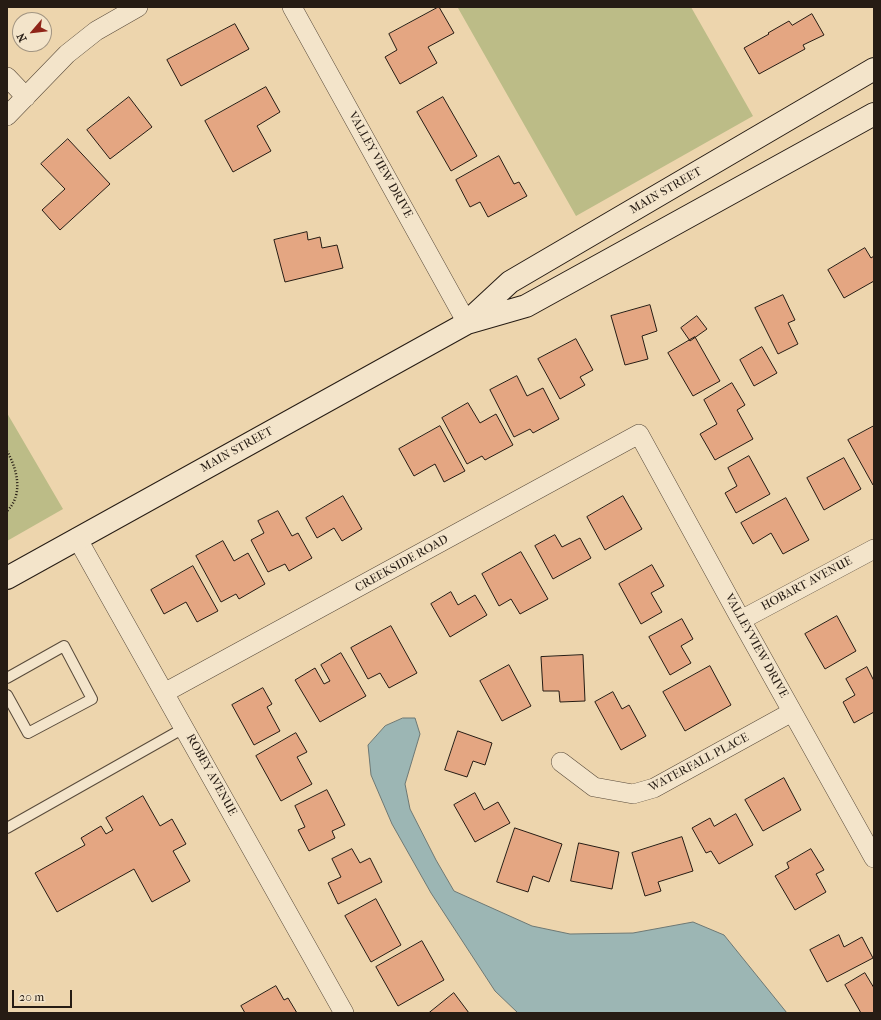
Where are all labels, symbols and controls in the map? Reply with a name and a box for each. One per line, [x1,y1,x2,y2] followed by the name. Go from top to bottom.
[12,12,52,52] north arrow
[14,31,30,44] text: N
[345,109,415,221] street label: VALLEY VIEW DRIVE
[627,165,705,217] street label: MAIN STREET
[198,424,276,476] street label: MAIN STREET
[353,532,451,596] street label: CREEKSIDE ROAD
[759,554,855,614] street label: HOBART AVENUE
[721,591,791,701] street label: VALLEYVIEW DRIVE
[647,731,751,795] street label: WATERFALL PLACE
[183,732,239,818] street label: ROBEY AVENUE
[14,982,74,1008] scale bar
[19,990,44,1004] text: 20 m

